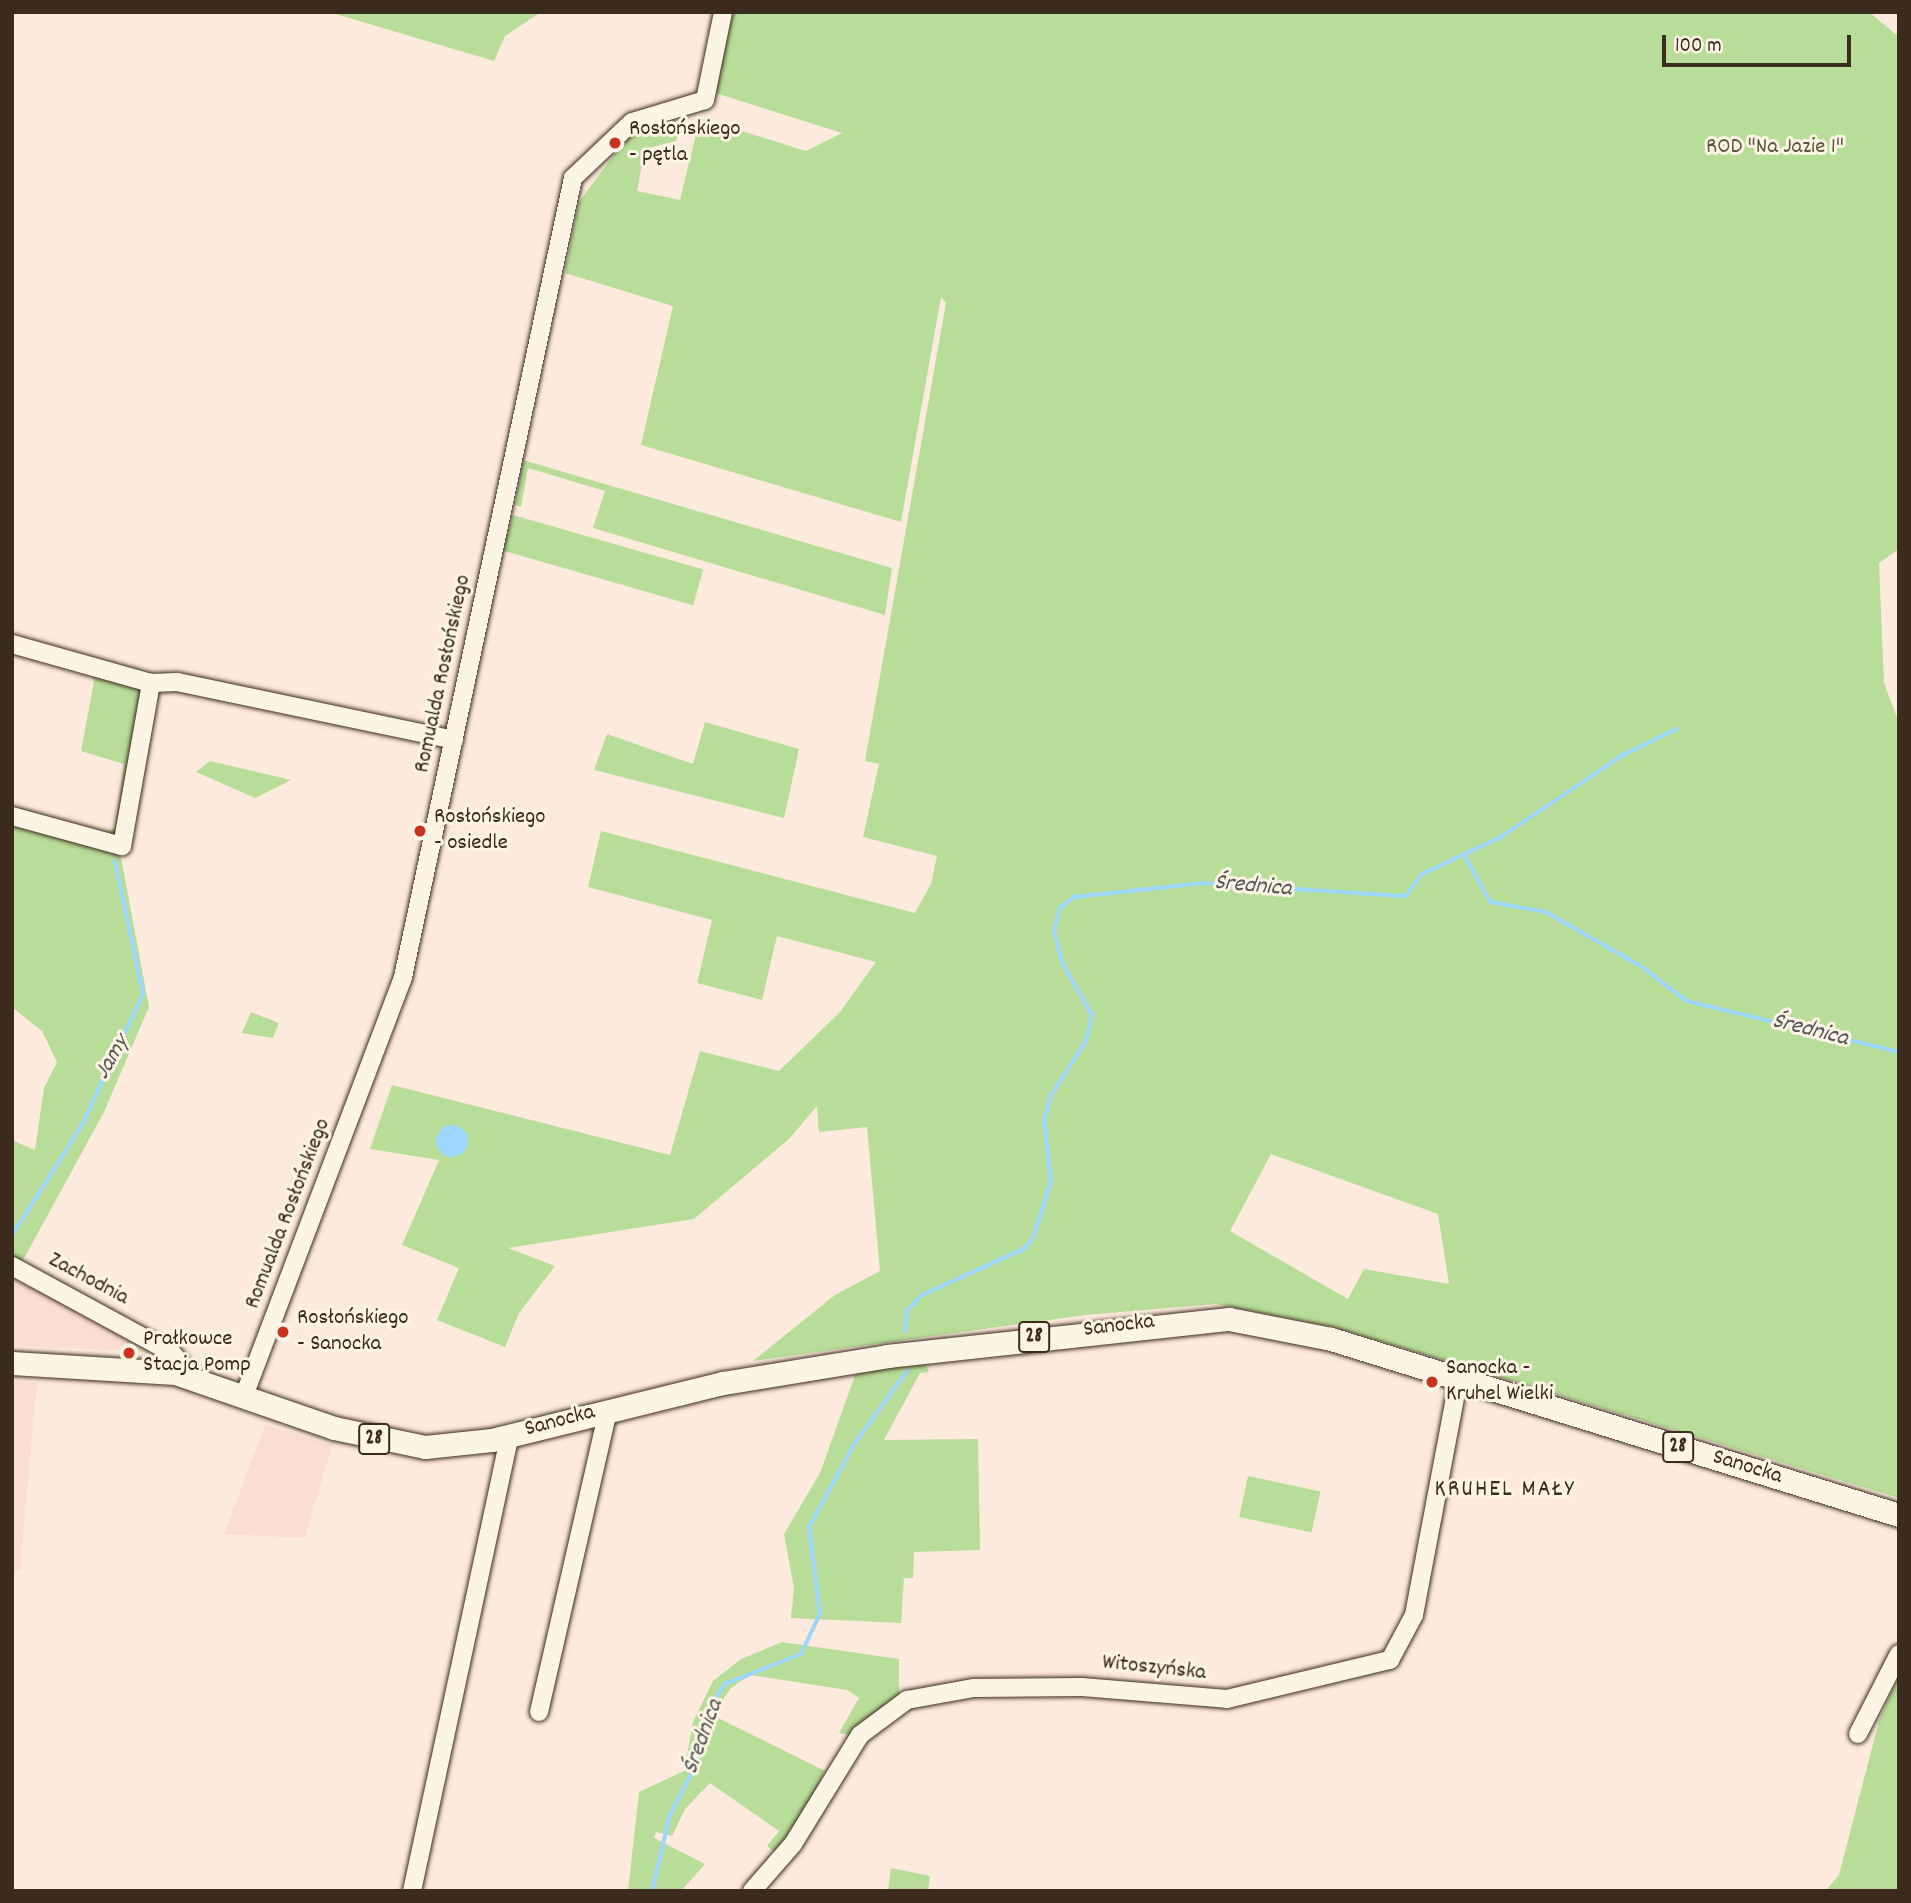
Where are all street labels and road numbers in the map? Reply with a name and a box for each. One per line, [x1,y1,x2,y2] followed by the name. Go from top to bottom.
[410,572,478,776] street label: Romualda Rosłońskiego
[240,1115,338,1313] street label: Romualda Rosłońskiego
[43,1247,133,1313] street label: Zachodnia
[1082,1309,1156,1345] street label: Sanocka
[1016,1320,1052,1354] road number: 28
[522,1399,598,1445] street label: Sanocka
[356,1422,392,1456] road number: 28
[1660,1430,1696,1464] road number: 28
[1709,1444,1785,1492] street label: Sanocka
[1101,1650,1207,1688] street label: Witoszyńska

